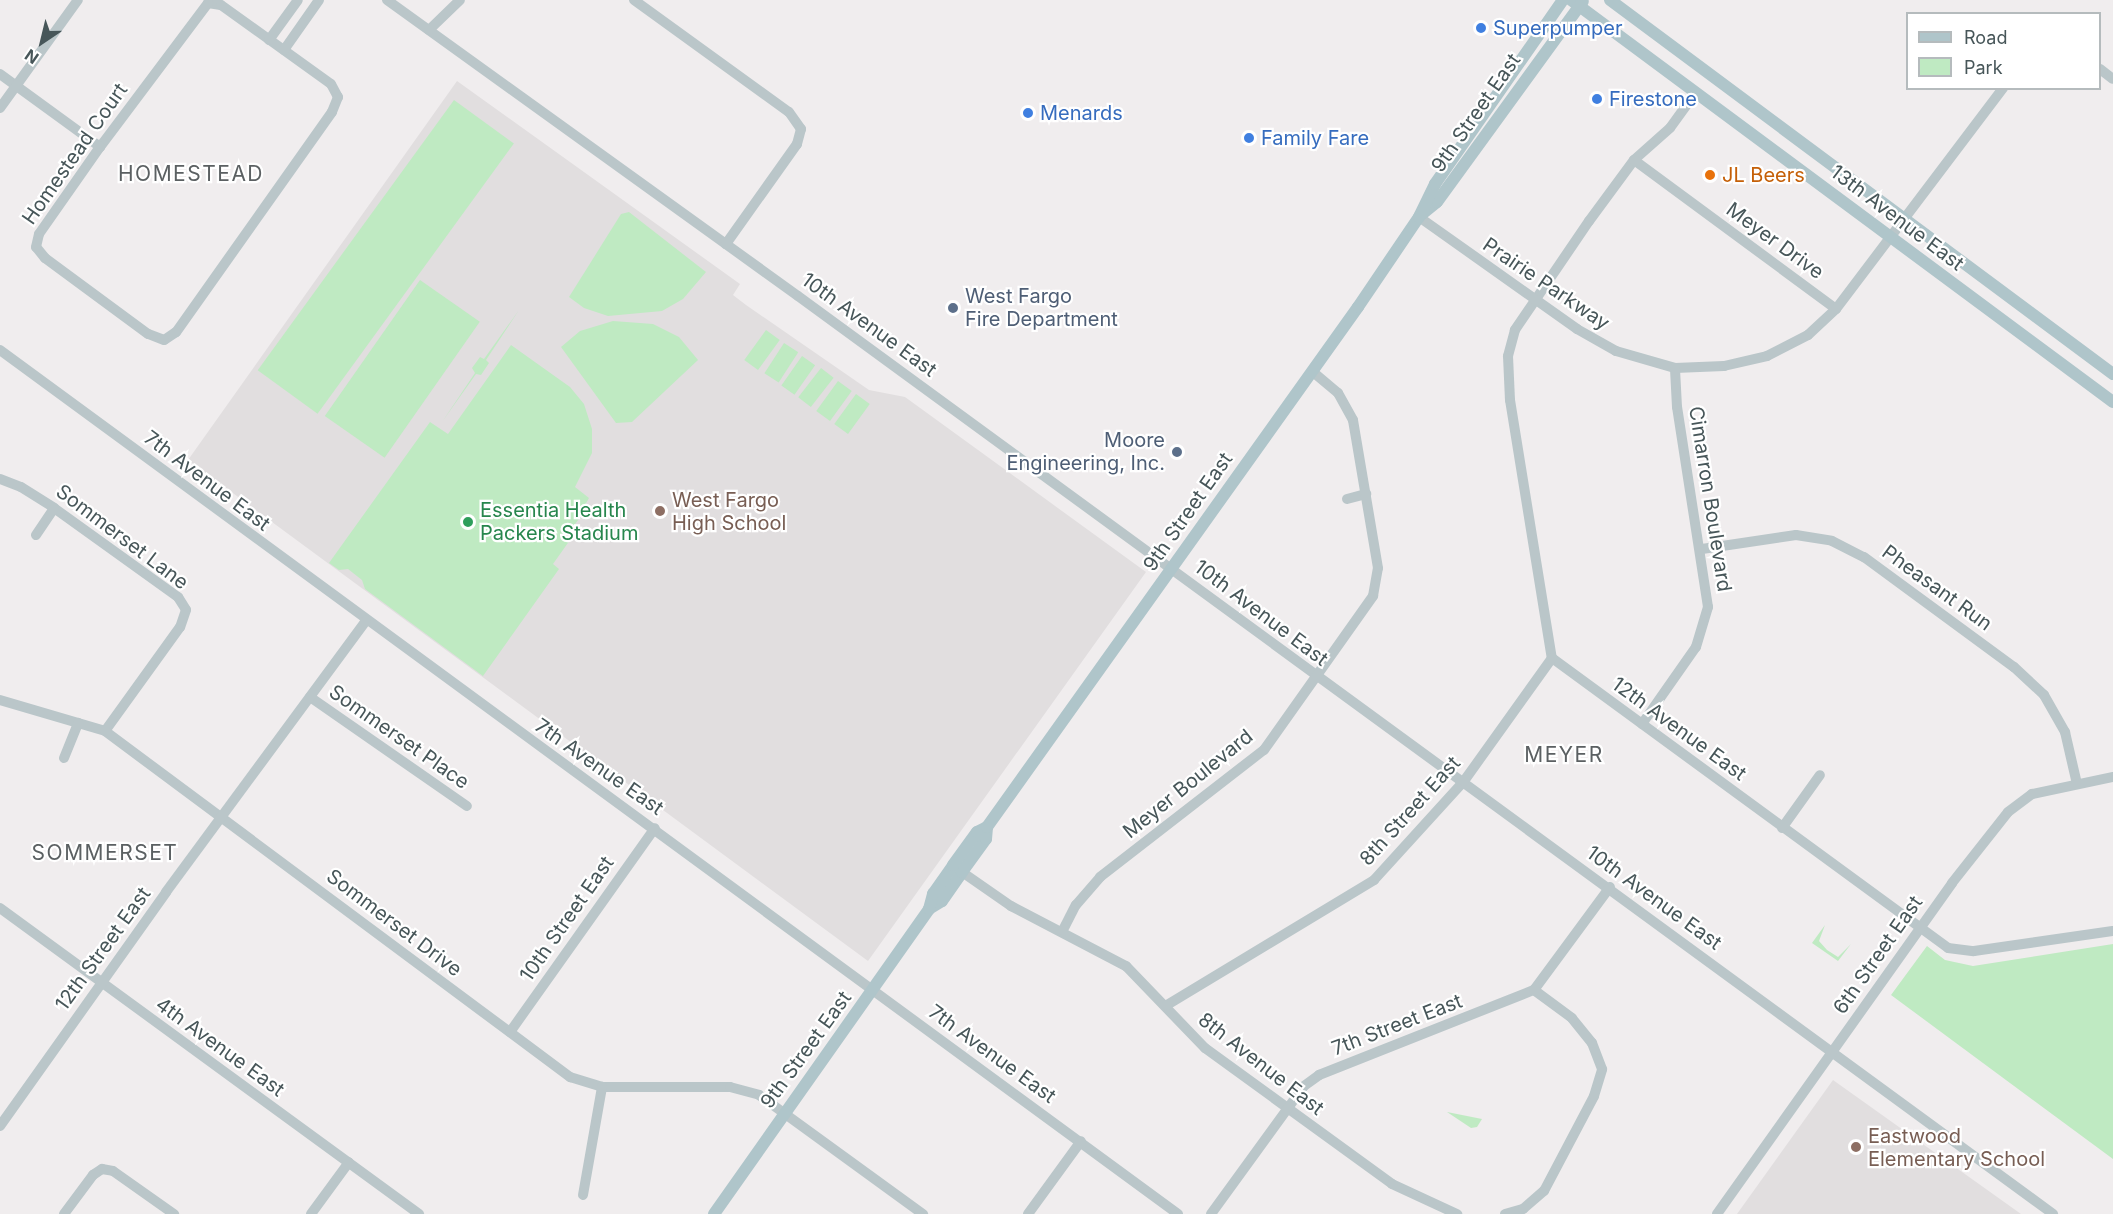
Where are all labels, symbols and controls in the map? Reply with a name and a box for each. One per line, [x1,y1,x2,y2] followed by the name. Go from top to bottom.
[12,12,72,72] north arrow
[1906,12,2101,90] legend
[1493,16,1622,40] place label: Superpumper
[1474,21,1488,35] marker: Superpumper
[1964,27,2007,48] text: Road
[21,45,42,68] text: N
[1426,49,1526,177] street label: 9th Street East
[1964,57,2003,78] text: Park
[17,79,133,229] street label: Homestead Court
[1609,87,1697,111] place label: Firestone
[1590,92,1604,106] marker: Firestone
[1040,101,1123,125] place label: Menards
[1021,106,1035,120] marker: Menards
[1261,126,1369,150] place label: Family Fare
[1242,131,1256,145] marker: Family Fare
[1826,160,1968,276] street label: 13th Avenue East
[118,161,264,187] district label: HOMESTEAD
[1722,163,1805,187] place label: JL Beers
[1703,168,1717,182] marker: JL Beers
[1722,198,1828,284] street label: Meyer Drive
[1478,233,1614,335] street label: Prairie Parkway
[797,268,941,382] street label: 10th Avenue East
[965,284,1118,331] place label: West Fargo Fire Department
[946,301,960,315] marker: West Fargo Fire Department
[1683,405,1737,593] street label: Cimarron Boulevard
[139,426,275,536] street label: 7th Avenue East
[1006,428,1165,475] place label: Moore Engineering, Inc.
[1170,445,1184,459] marker: Moore Engineering, Inc.
[1138,448,1238,576] street label: 9th Street East
[51,479,193,595] street label: Sommerset Lane
[672,488,786,535] place label: West Fargo High School
[480,498,638,545] place label: Essentia Health Packers Stadium
[653,504,667,518] marker: West Fargo High School
[461,515,475,529] marker: Essentia Health Packers Stadium
[1877,540,1997,636] street label: Pheasant Run
[1189,555,1333,671] street label: 10th Avenue East
[1607,672,1751,786] street label: 12th Avenue East
[324,680,474,794] street label: Sommerset Place
[530,714,668,820] street label: 7th Avenue East
[1118,724,1258,844] street label: Meyer Boulevard
[1524,742,1604,768] district label: MEYER
[1355,751,1465,871] street label: 8th Street East
[32,840,178,866] district label: SOMMERSET
[1582,841,1726,955] street label: 10th Avenue East
[515,852,619,986] street label: 10th Street East
[322,864,466,982] street label: Sommerset Drive
[50,883,156,1015] street label: 12th Street East
[1828,891,1928,1019] street label: 6th Street East
[755,987,857,1113] street label: 9th Street East
[1328,989,1466,1061] street label: 7th Street East
[151,992,289,1102] street label: 4th Avenue East
[924,1000,1060,1108] street label: 7th Avenue East
[1193,1008,1329,1120] street label: 8th Avenue East
[1868,1124,2045,1171] place label: Eastwood Elementary School
[1849,1140,1863,1154] marker: Eastwood Elementary School

